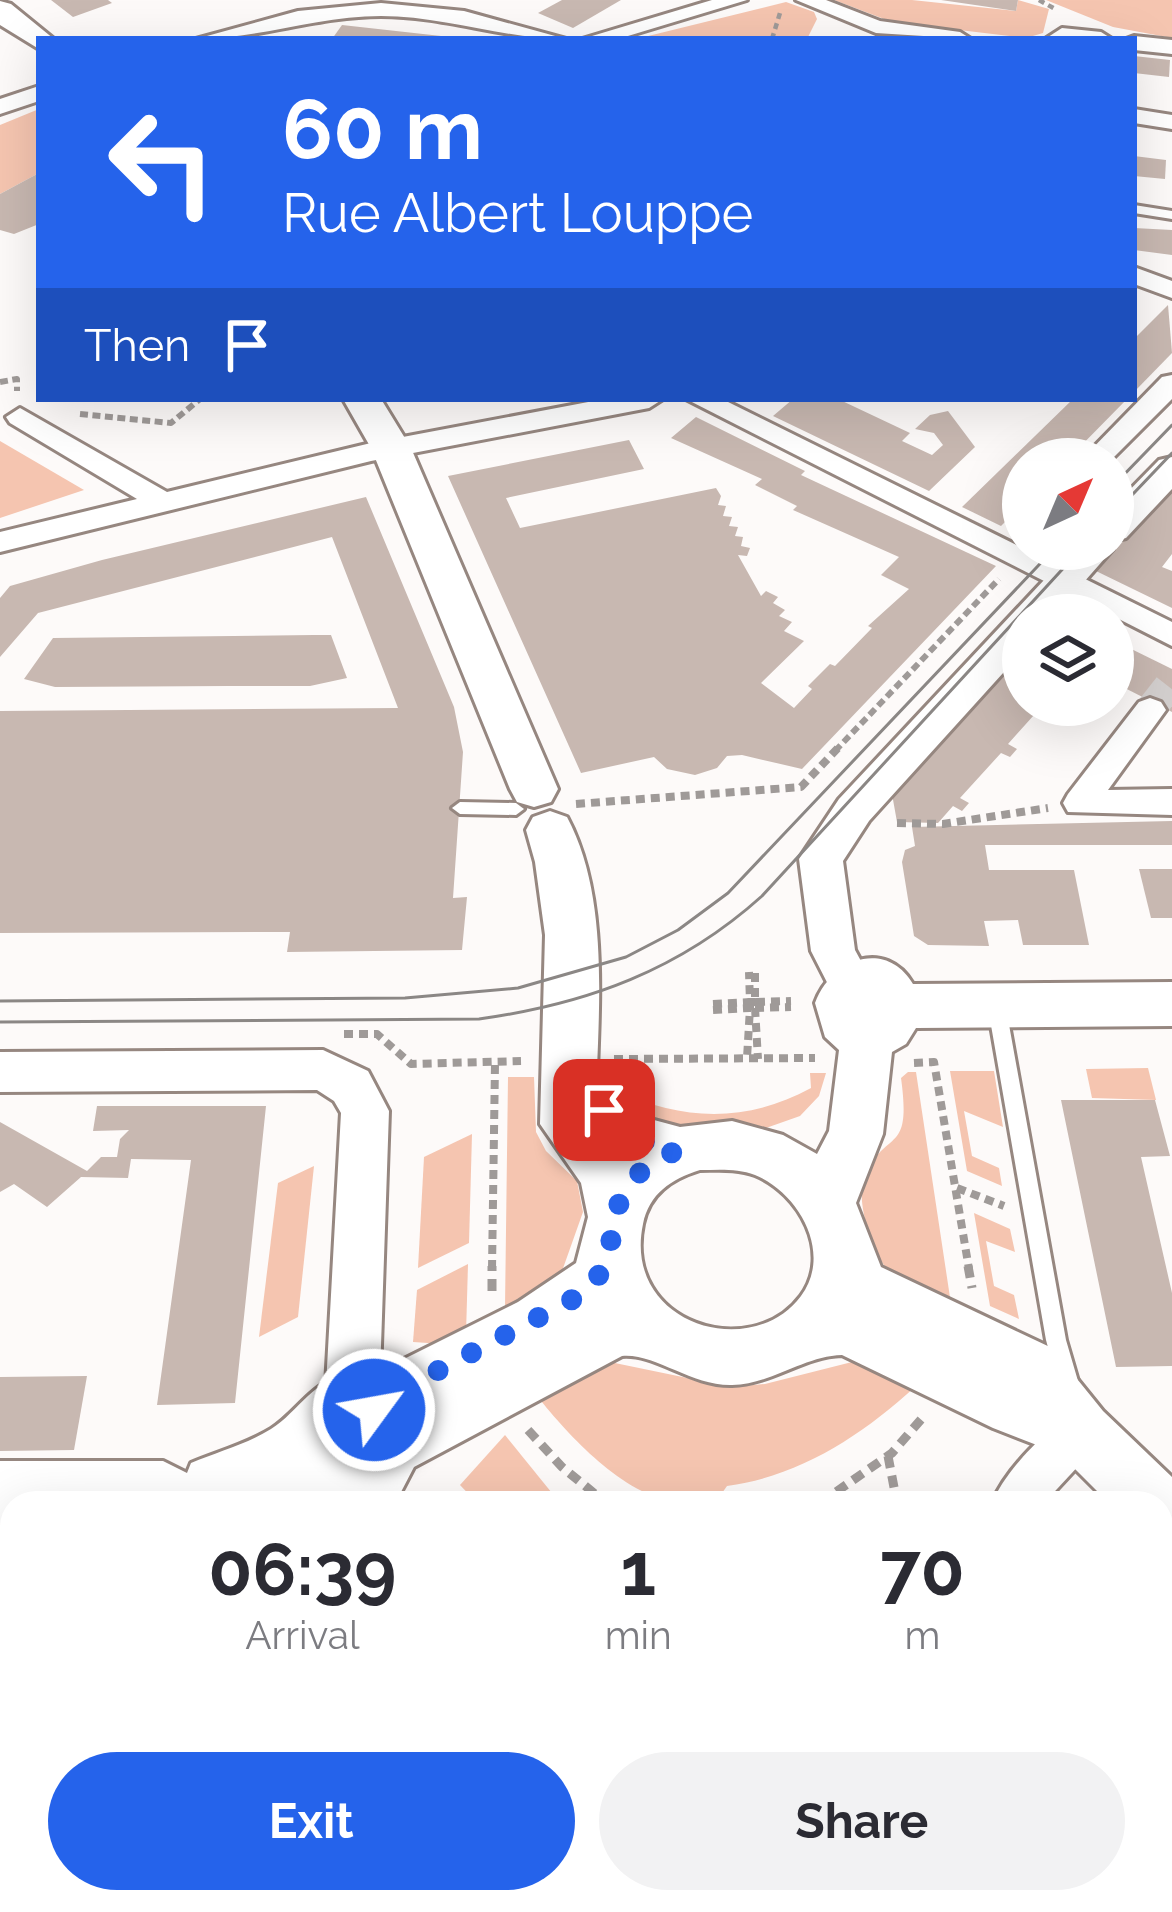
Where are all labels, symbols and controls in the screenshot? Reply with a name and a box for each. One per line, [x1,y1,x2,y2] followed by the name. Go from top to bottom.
[282,80,483,179] text: 60 m
[84,84,240,240] icon: left
[282,181,753,245] text: Rue Albert Louppe
[214,312,280,378] icon: arrive
[84,319,190,372] text: Then
[1002,438,1134,570] north arrow
[1002,438,1134,726] map controls
[1002,594,1134,726] button: layers
[553,1059,655,1161] pin
[571,1077,637,1143] icon: arrive
[311,1347,437,1473] position arrow
[208,1527,397,1612] text: 06:39
[621,1527,656,1612] text: 1
[880,1527,965,1612] text: 70
[245,1612,360,1658] text: Arrival
[605,1612,672,1658] text: min
[905,1612,940,1658] text: m
[48,1752,575,1890] button: Exit
[599,1752,1125,1890] button: Share

